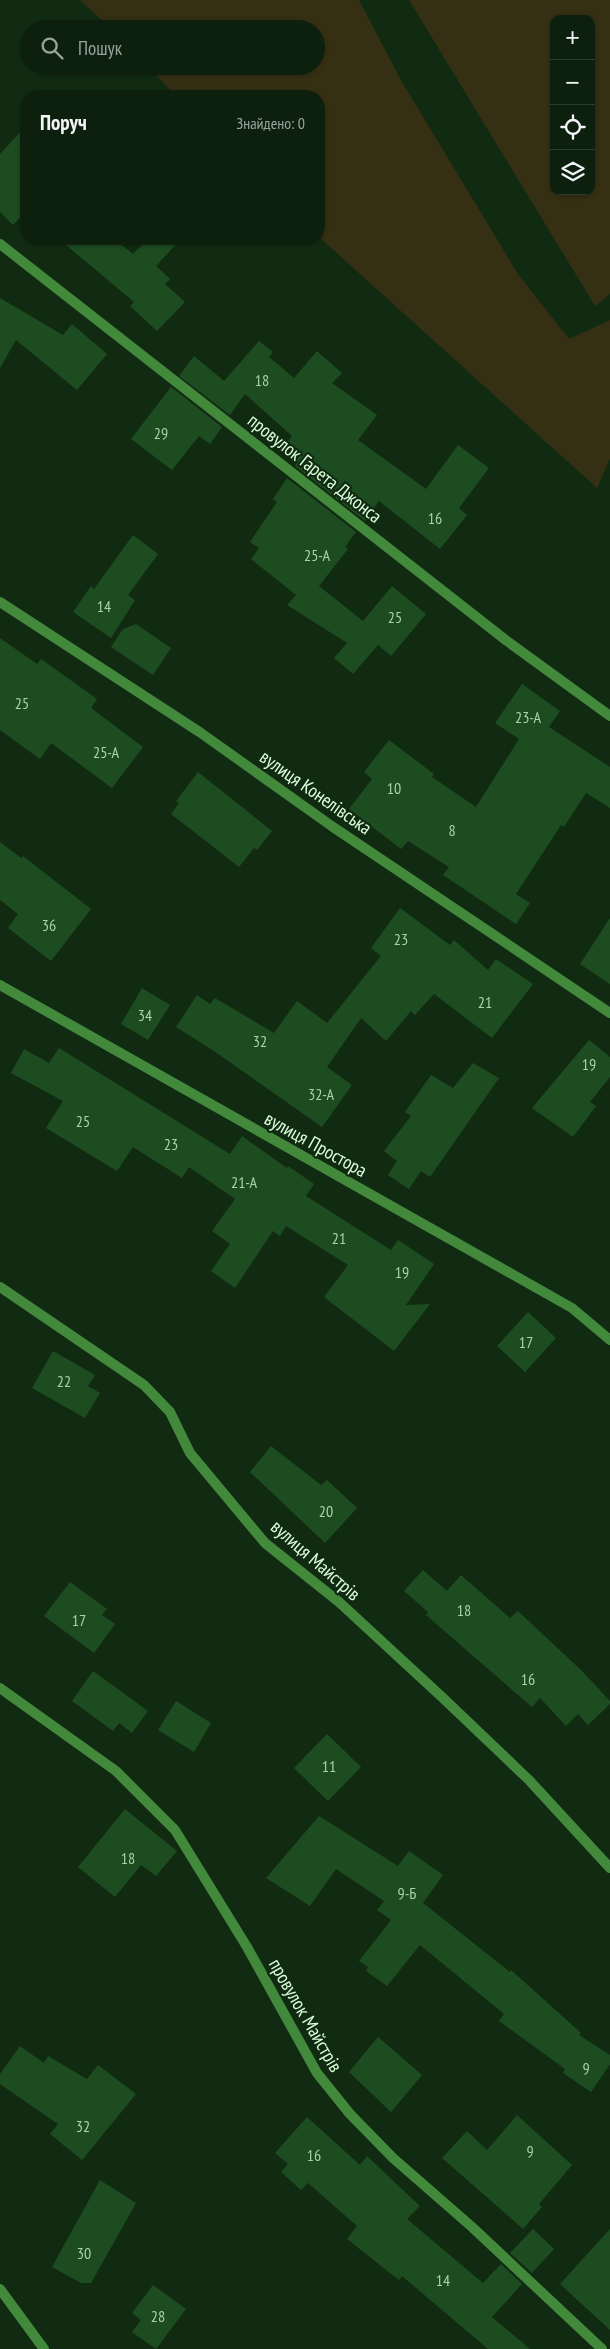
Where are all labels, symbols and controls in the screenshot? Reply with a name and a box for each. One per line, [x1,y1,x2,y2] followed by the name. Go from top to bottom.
[550,15,595,195] map controls
[550,15,595,60] button: +
[20,20,325,75] search box
[38,34,66,62] icon: search
[78,36,122,60] text: Пошук
[550,60,595,105] button: −
[550,105,595,150] button: locate
[40,109,87,136] text: Поруч
[236,113,305,133] text: Знайдено: 0
[550,150,595,195] button: layers
[255,370,269,390] house number: 18
[243,408,387,528] street label: провулок Гарета Джонса
[154,423,168,443] house number: 29
[428,508,442,528] house number: 16
[304,545,330,565] house number: 25-А
[97,596,111,616] house number: 14
[388,607,402,627] house number: 25
[15,693,29,713] house number: 25
[515,707,541,727] house number: 23-А
[93,742,119,762] house number: 25-А
[255,745,377,839] street label: вулиця Конелівська
[387,778,401,798] house number: 10
[448,820,456,840] house number: 8
[42,915,56,935] house number: 36
[394,929,408,949] house number: 23
[478,992,492,1012] house number: 21
[138,1005,152,1025] house number: 34
[253,1031,267,1051] house number: 32
[582,1054,596,1074] house number: 19
[308,1084,334,1104] house number: 32-А
[261,1106,371,1182] street label: вулиця Простора
[76,1111,90,1131] house number: 25
[164,1134,178,1154] house number: 23
[231,1172,257,1192] house number: 21-А
[332,1228,346,1248] house number: 21
[395,1262,409,1282] house number: 19
[519,1332,533,1352] house number: 17
[57,1371,71,1391] house number: 22
[319,1501,333,1521] house number: 20
[266,1514,366,1606] street label: вулиця Майстрів
[457,1600,471,1620] house number: 18
[72,1610,86,1630] house number: 17
[521,1669,535,1689] house number: 16
[322,1756,336,1776] house number: 11
[121,1848,135,1868] house number: 18
[398,1883,416,1903] house number: 9-Б
[264,1954,348,2076] street label: провулок Майстрів
[582,2058,590,2078] house number: 9
[76,2116,90,2136] house number: 32
[526,2141,534,2161] house number: 9
[307,2145,321,2165] house number: 16
[77,2243,91,2263] house number: 30
[436,2270,450,2290] house number: 14
[151,2306,165,2326] house number: 28

